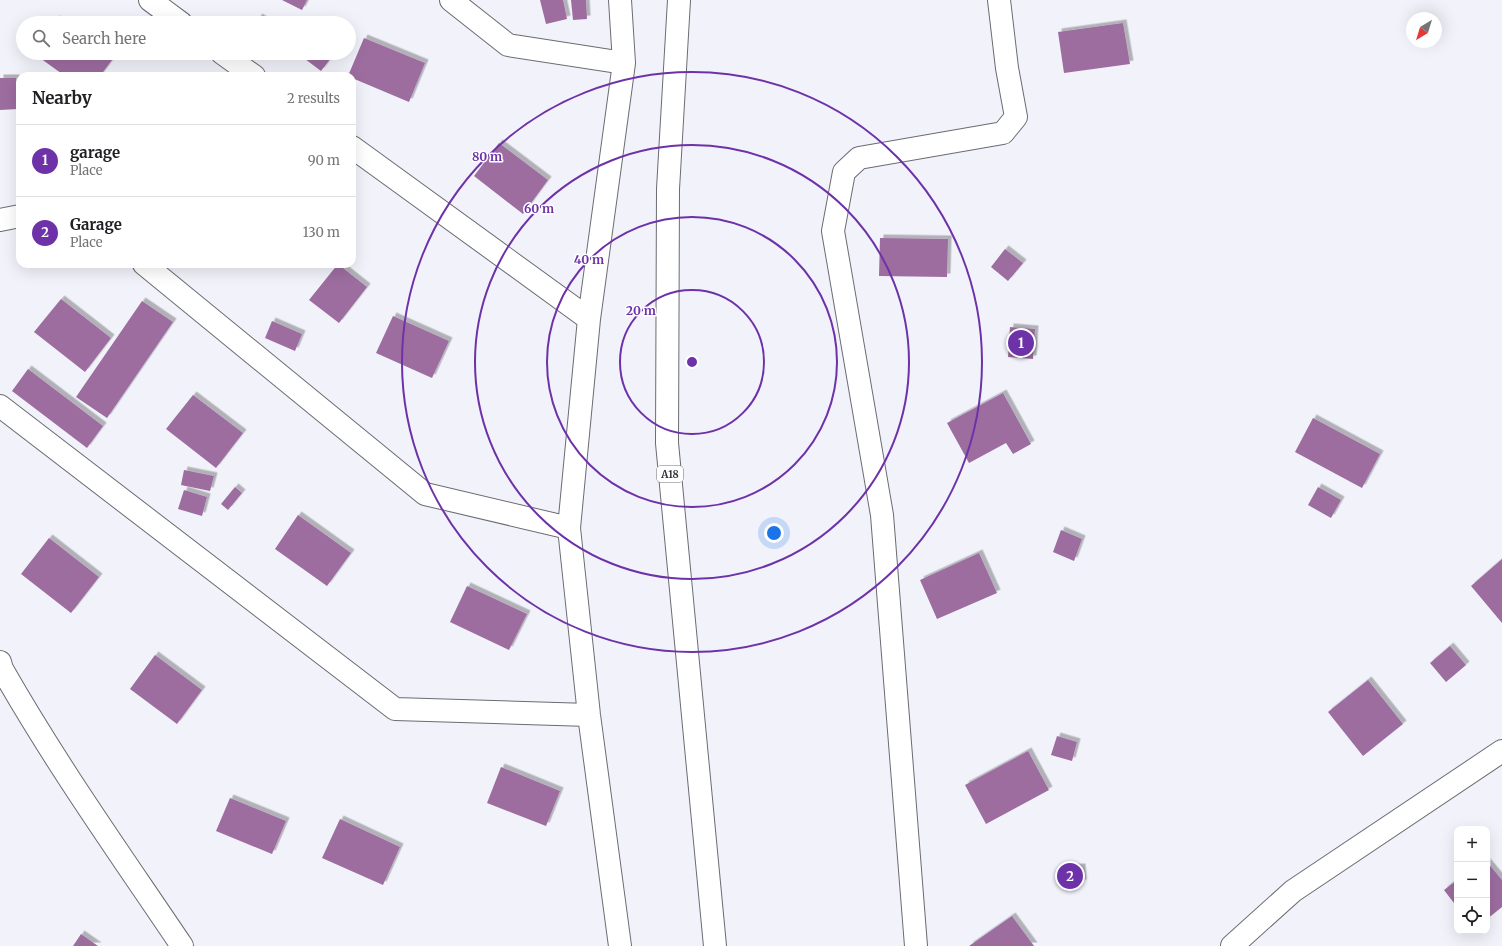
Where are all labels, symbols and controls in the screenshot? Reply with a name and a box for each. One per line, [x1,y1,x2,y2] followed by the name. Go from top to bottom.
[1406,12,1442,48] north arrow
[16,16,356,60] search box
[30,27,52,49] icon: search
[62,29,146,48] text: Search here
[32,87,92,109] text: Nearby
[287,90,340,107] text: 2 results
[70,143,120,162] text: garage
[472,149,502,164] text: 80 m
[42,152,48,169] text: 1
[308,152,340,169] text: 90 m
[70,162,103,179] text: Place
[524,201,554,216] text: 60 m
[70,215,122,234] text: Garage
[41,224,49,241] text: 2
[303,224,340,241] text: 130 m
[70,234,103,251] text: Place
[574,252,604,267] text: 40 m
[626,303,656,318] text: 20 m
[1008,328,1034,358] pin: 1
[685,355,699,369] centre of rings
[657,466,683,482] road number: A18
[764,523,784,543] your location
[1454,826,1490,934] map controls
[1454,826,1490,862] button: +
[1057,861,1083,891] pin: 2
[1454,862,1490,898] button: −
[1454,898,1490,934] button: locate

